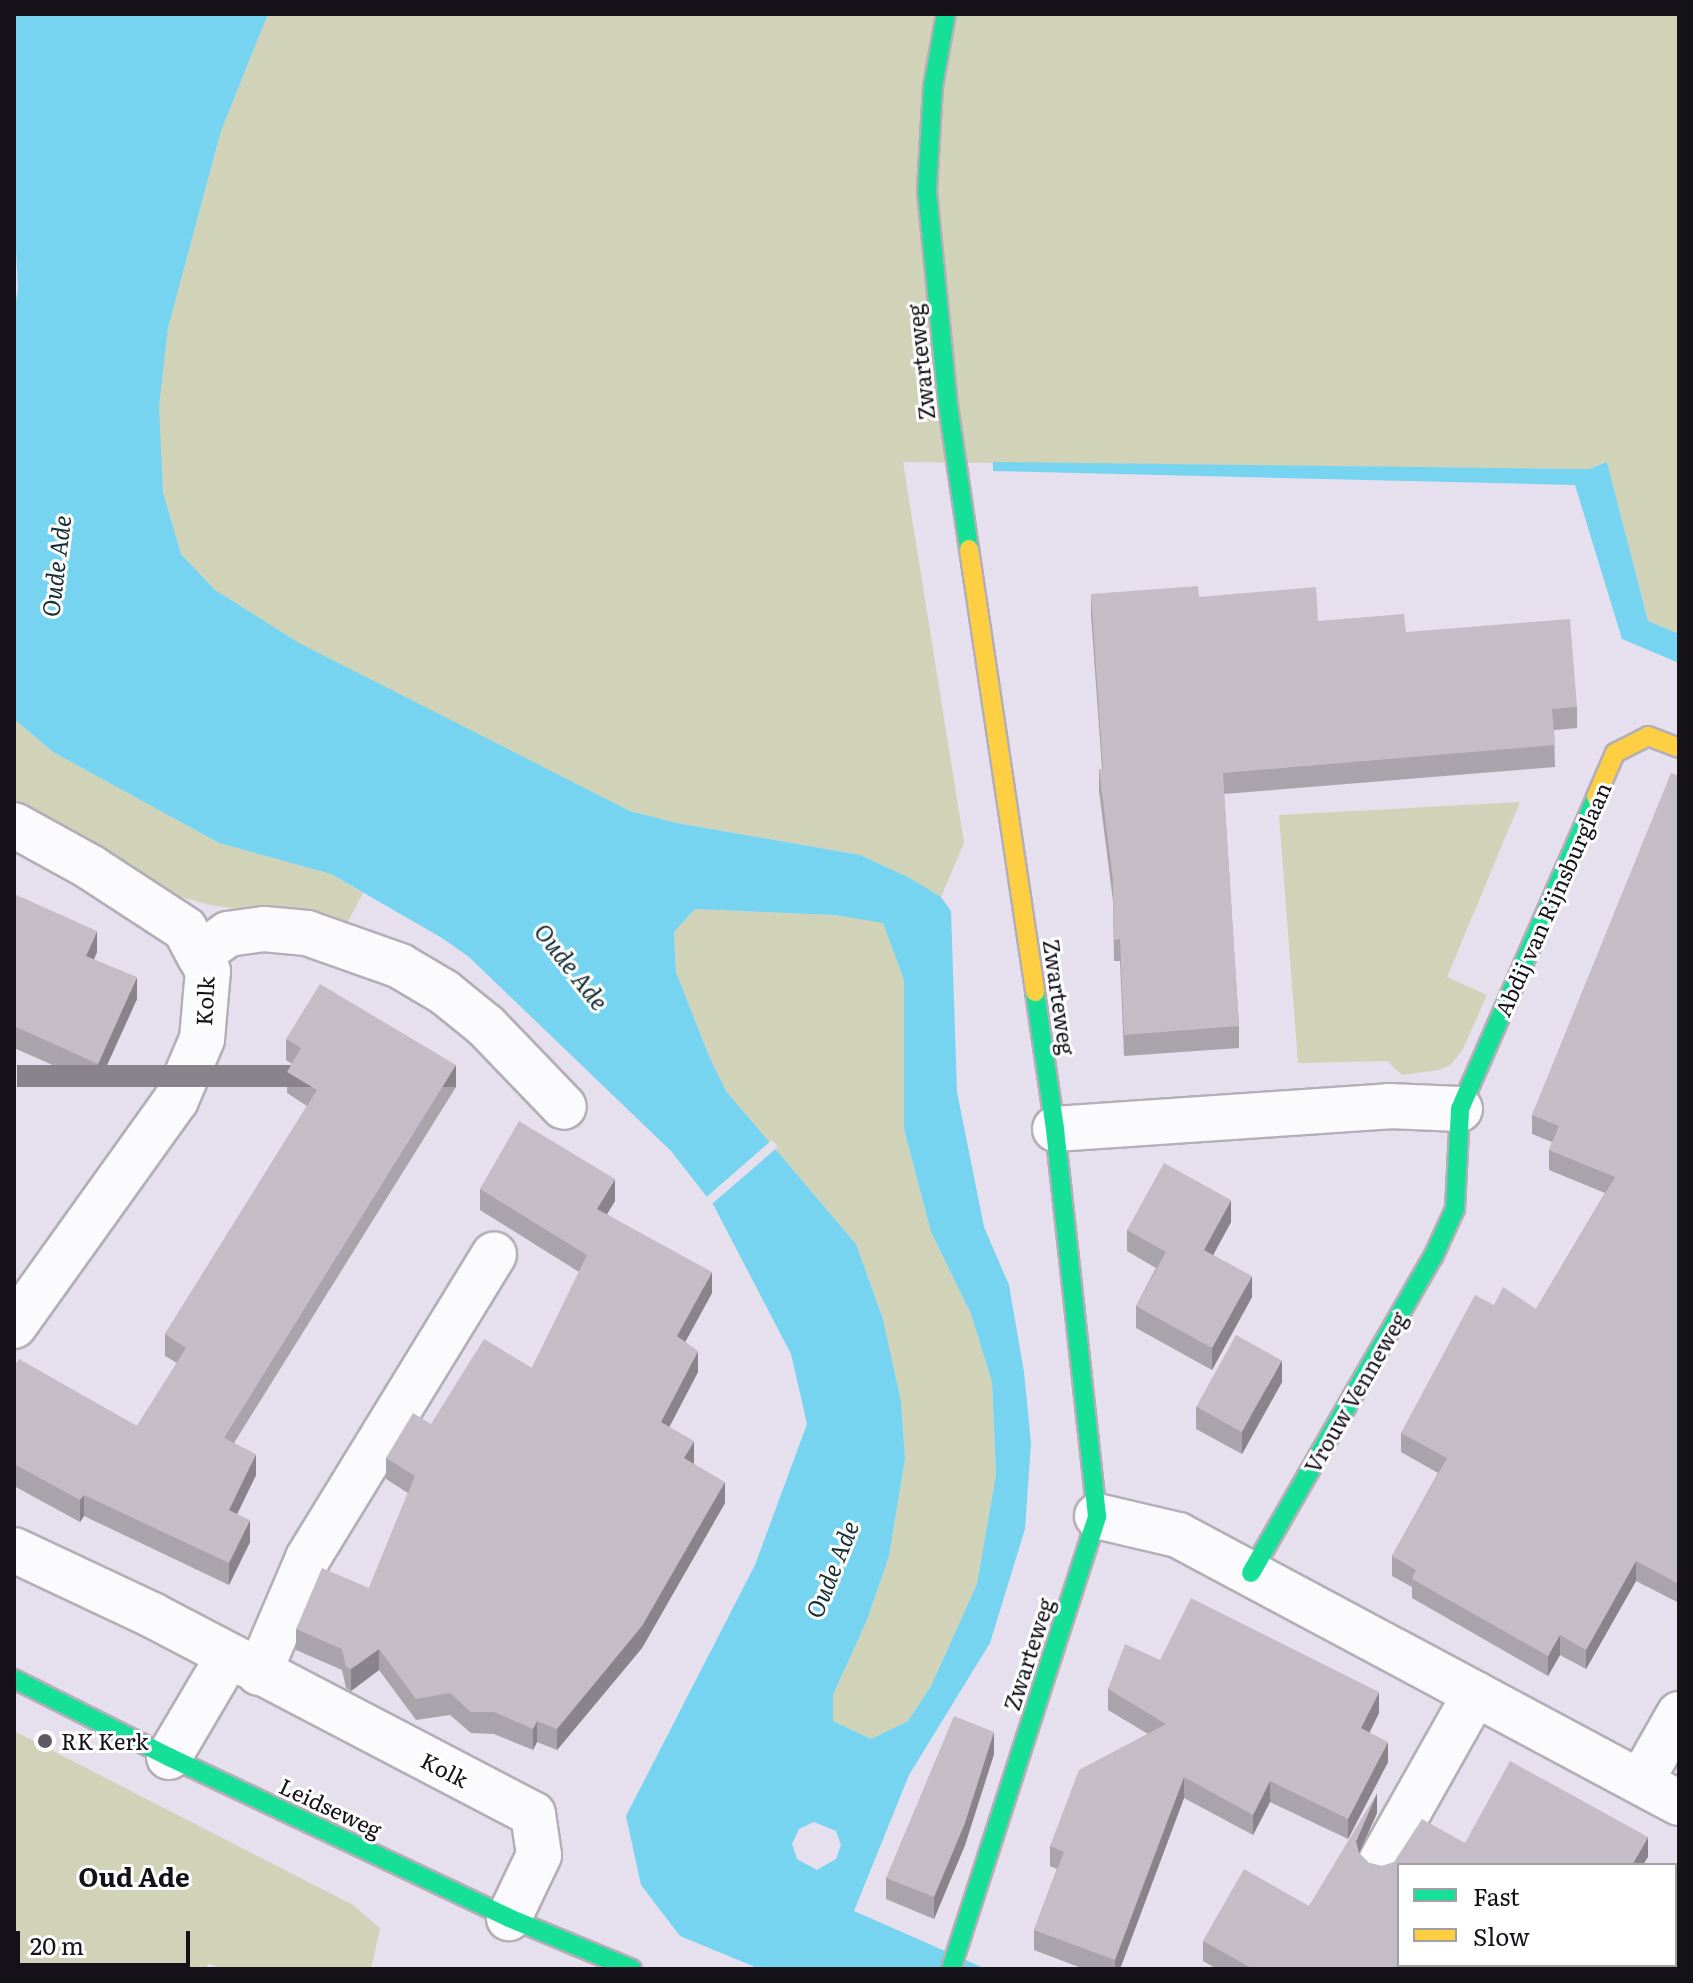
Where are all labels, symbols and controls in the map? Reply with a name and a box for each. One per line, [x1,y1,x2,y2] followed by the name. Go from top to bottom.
[901,303,939,421] street label: Zwarteweg
[34,513,76,619] water label: Oude Ade
[1488,778,1616,1020] street label: Abdij van Rijnsburglaan
[529,917,615,1015] water label: Oude Ade
[1039,937,1081,1057] street label: Zwarteweg
[190,976,218,1026] street label: Kolk
[1298,1307,1412,1477] street label: Vrouw Venneweg
[798,1516,864,1622] water label: Oude Ade
[997,1594,1059,1714] street label: Zwarteweg
[61,1728,149,1754] place label: RK Kerk
[36,1732,54,1750] marker: RK Kerk
[417,1746,473,1792] street label: Kolk
[276,1772,386,1842] street label: Leidseweg
[78,1860,190,1892] district label: Oud Ade
[1397,1863,1677,1967] legend
[1473,1878,1520,1913] text: Fast
[20,1915,194,1965] scale bar
[1473,1918,1530,1953] text: Slow
[30,1927,84,1962] text: 20 m

